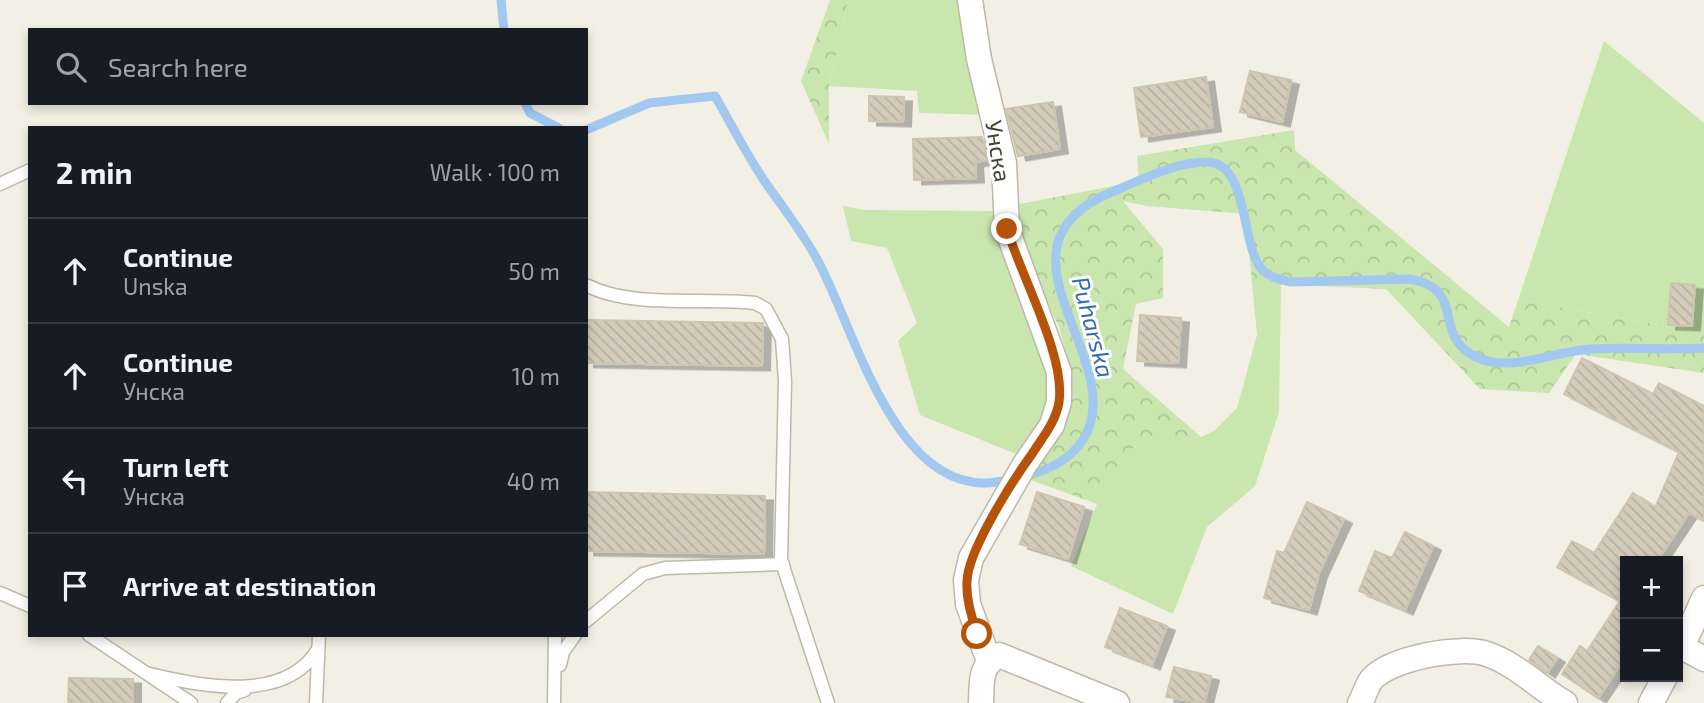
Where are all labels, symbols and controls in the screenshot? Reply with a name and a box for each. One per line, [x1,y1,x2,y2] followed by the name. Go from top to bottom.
[28,28,588,105] search box
[52,48,90,86] icon: search
[108,51,248,82] text: Search here
[980,118,1018,184] street label: Унска
[56,154,133,190] text: 2 min
[430,158,560,186] text: Walk · 100 m
[991,213,1022,244] route end
[123,241,233,272] text: Continue
[56,252,94,290] icon: ahead
[509,257,560,285] text: 50 m
[123,272,188,300] text: Unska
[1067,273,1121,381] water label: Puharska
[123,346,233,377] text: Continue
[56,357,94,395] icon: ahead
[512,362,560,390] text: 10 m
[123,377,185,405] text: Унска
[123,451,229,482] text: Turn left
[56,462,94,500] icon: left
[507,467,560,495] text: 40 m
[123,482,185,510] text: Унска
[1620,556,1683,682] map controls
[1620,556,1683,619] button: +
[56,567,94,605] icon: arrive
[123,570,376,601] text: Arrive at destination
[961,618,992,649] route start
[1620,619,1683,682] button: −

